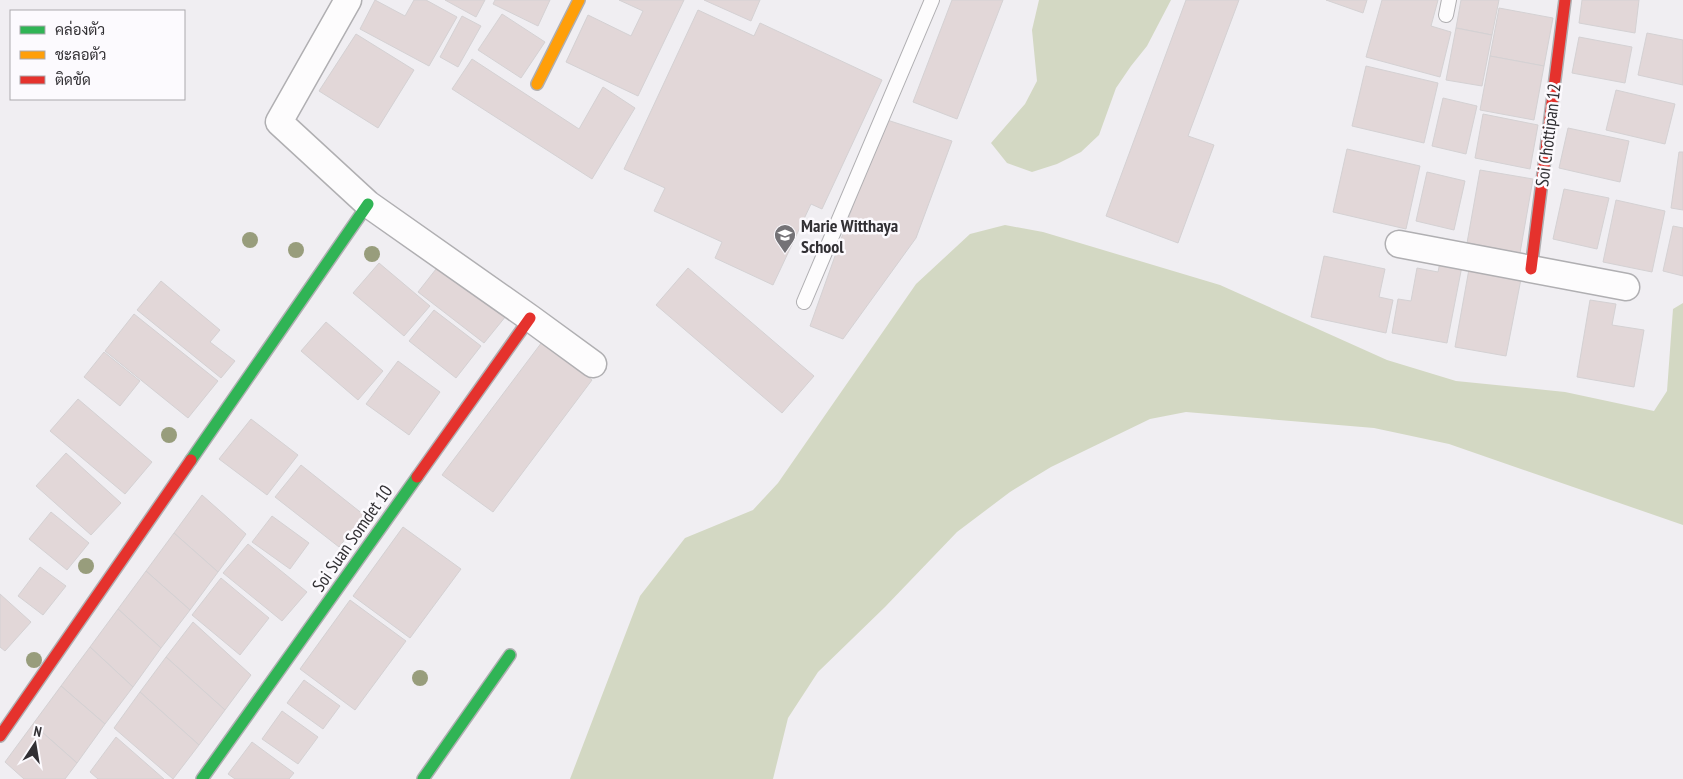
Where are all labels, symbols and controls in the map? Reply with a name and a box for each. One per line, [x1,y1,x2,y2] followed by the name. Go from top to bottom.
[10,10,185,100] legend
[55,20,105,39] text: คล่องตัว
[55,45,106,64] text: ชะลอตัว
[55,70,91,89] text: ติดขัด
[1530,82,1566,188] street label: Soi Chottipan 12
[801,214,898,258] place label: Marie Witthaya School
[773,223,797,254] school or university icon: Marie Witthaya School
[307,480,397,596] street label: Soi Suan Somdet 10
[10,719,60,769] north arrow
[32,722,43,741] text: N

